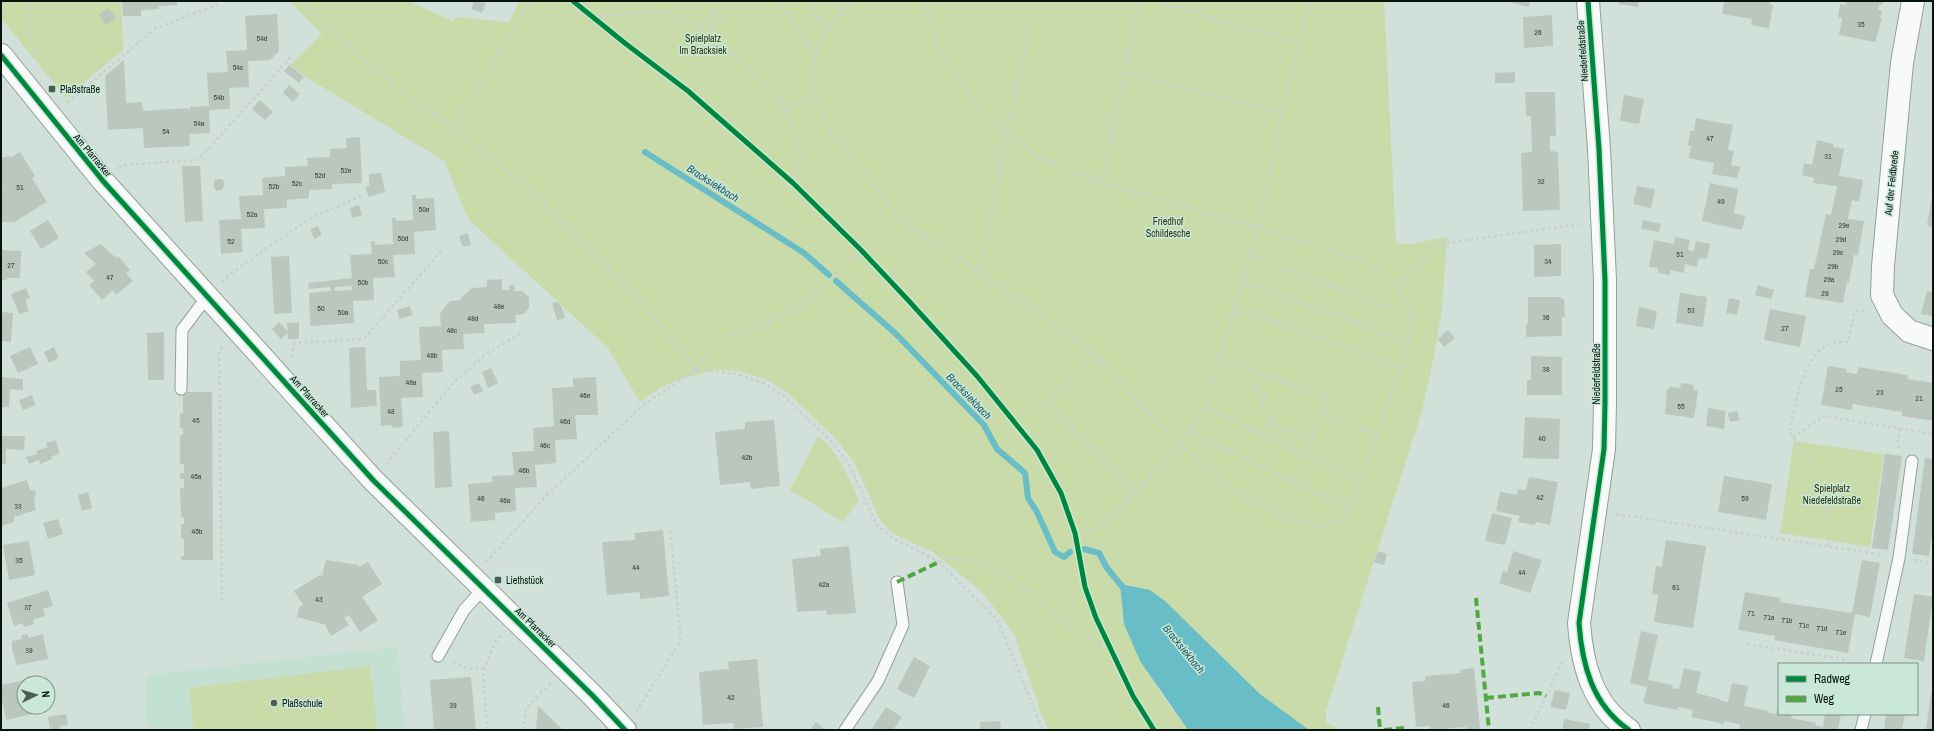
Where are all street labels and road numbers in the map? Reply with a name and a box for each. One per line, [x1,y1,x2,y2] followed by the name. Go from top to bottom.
[1574,20,1591,82] street label: Niederfeldstraße
[70,130,115,180] street label: Am Pfarracker
[1882,149,1901,217] street label: Auf der Feldbrede
[1590,343,1603,405] street label: Niederfeldstraße
[287,372,332,420] street label: Am Pfarracker
[512,604,559,650] street label: Am Pfarracker

